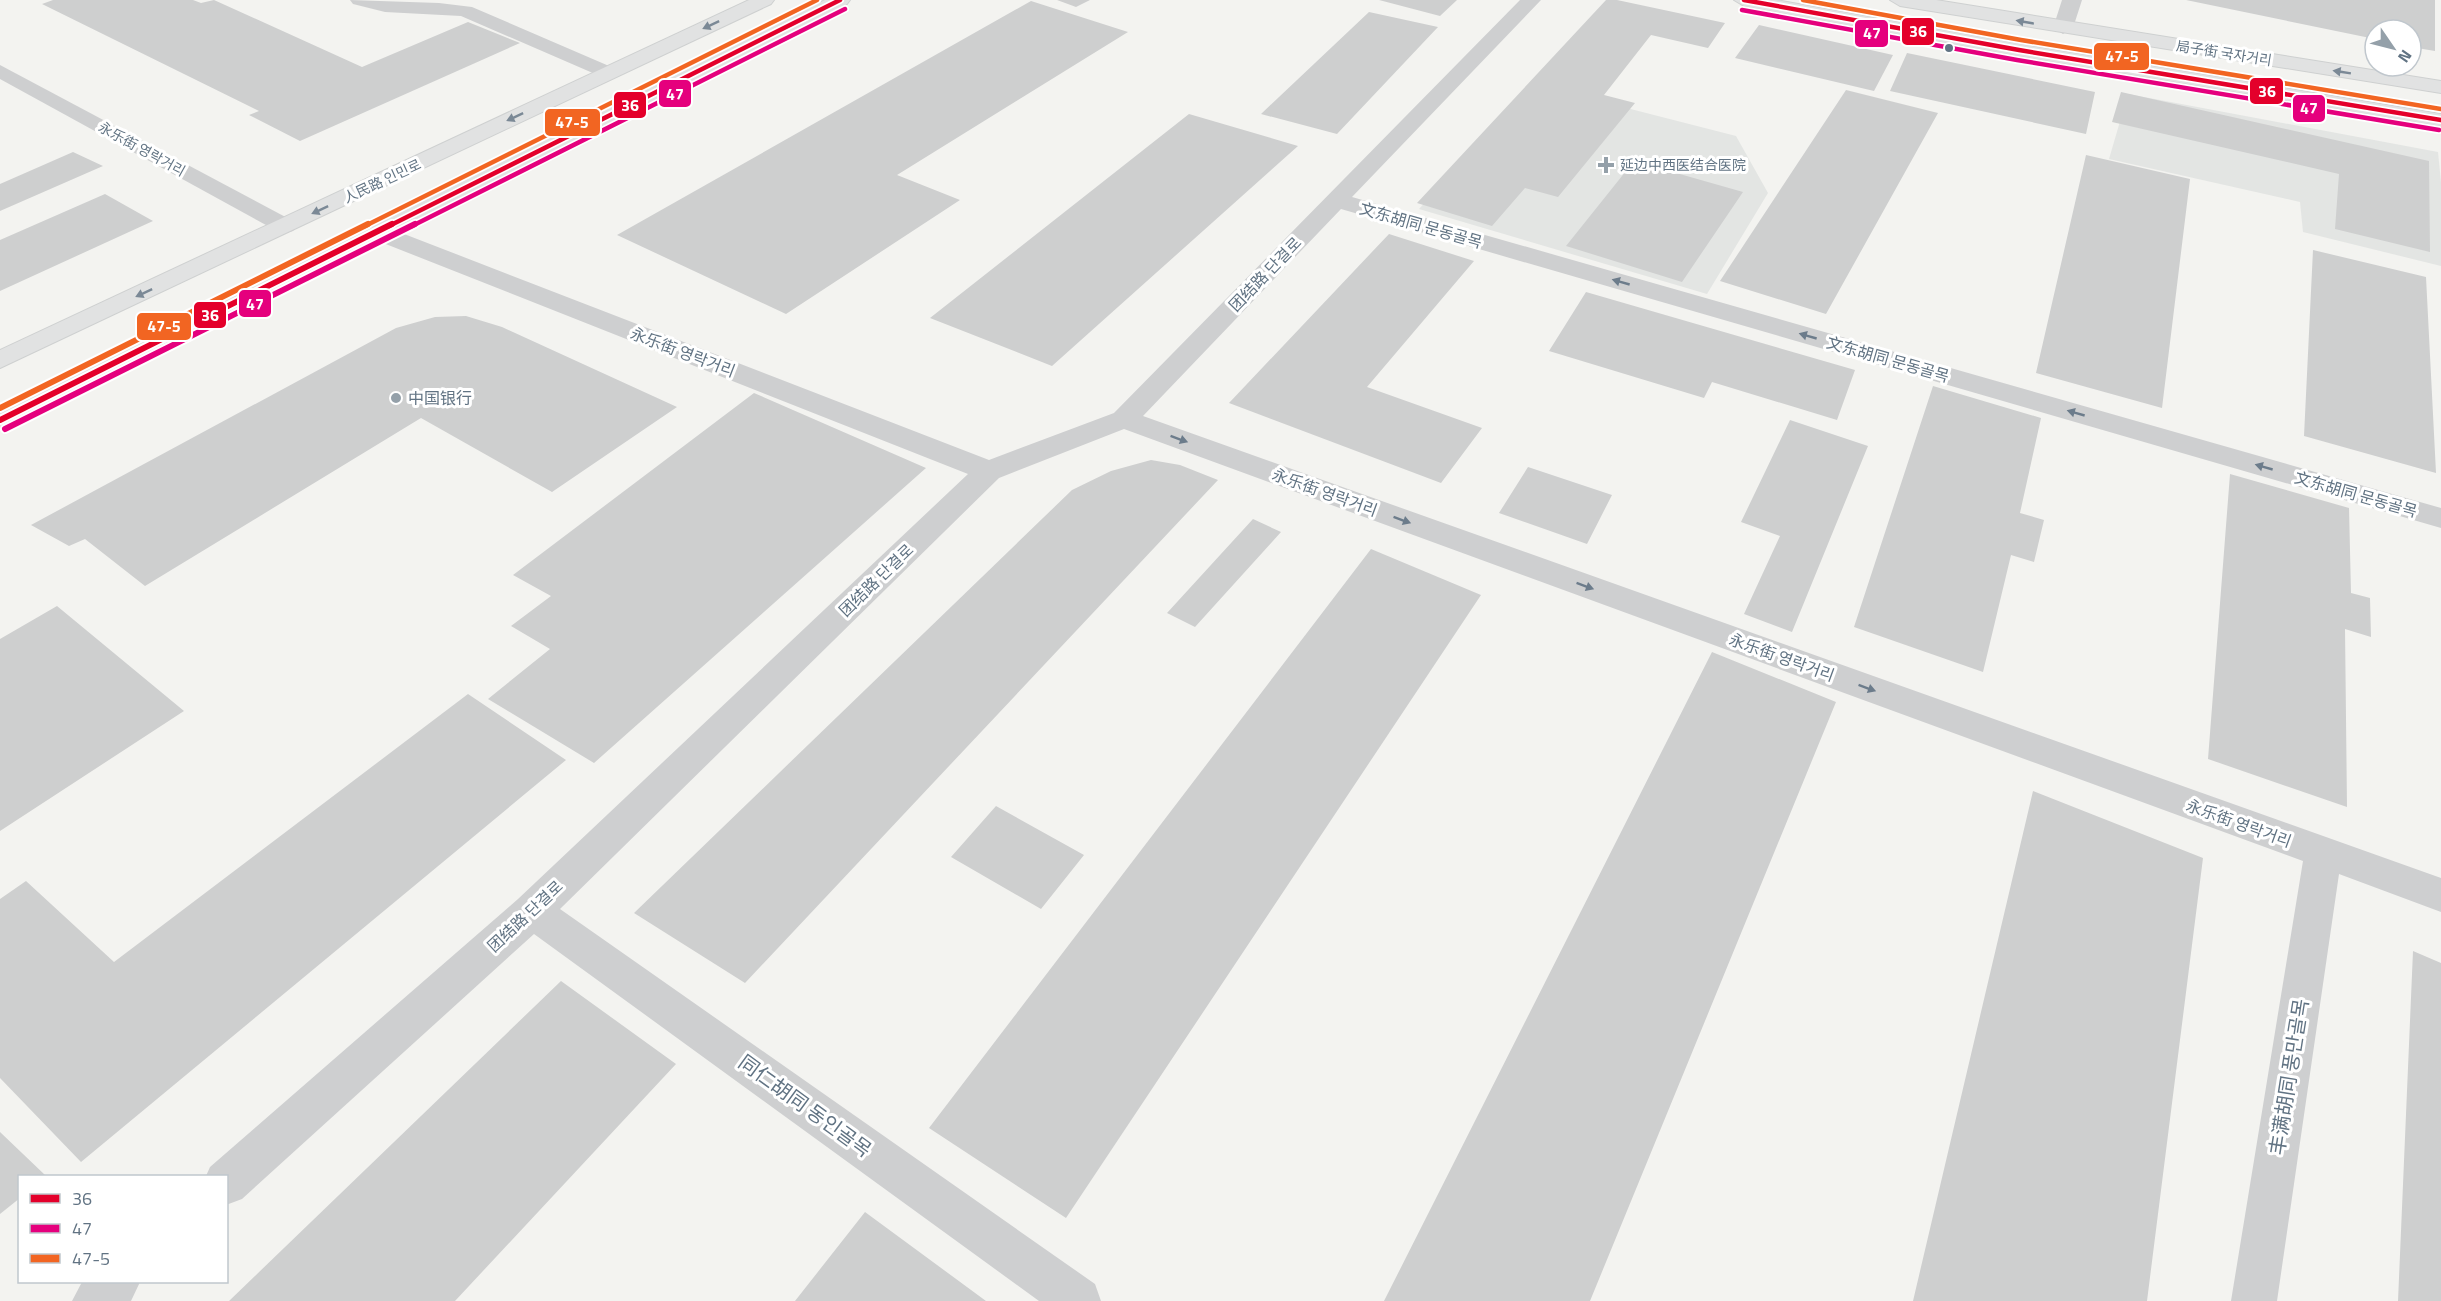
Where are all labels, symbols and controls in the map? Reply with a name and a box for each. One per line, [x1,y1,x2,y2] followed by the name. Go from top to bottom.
[1901,17,1935,46] line badge: 36
[2015,17,2034,26] one-way arrow
[2363,18,2423,78] north arrow
[1854,19,1889,48] line badge: 47
[1909,19,1927,43] text: 36
[702,21,719,30] one-way arrow
[1863,21,1881,45] text: 47
[2175,35,2273,70] street label: 局子街 국자거리
[1943,42,1955,54] unlabelled marker
[2093,42,2150,71] line badge: 47-5
[2105,44,2139,68] text: 47-5
[2392,45,2418,68] text: N
[2332,67,2351,76] one-way arrow
[2249,77,2284,105] line badge: 36
[658,79,692,108] line badge: 47
[2258,79,2276,103] text: 36
[666,82,684,106] text: 47
[613,91,647,119] line badge: 36
[621,93,639,117] text: 36
[2292,94,2326,123] line badge: 47
[2300,96,2318,120] text: 47
[544,108,601,137] line badge: 47-5
[555,110,589,134] text: 47-5
[507,113,524,122] one-way arrow
[95,116,190,181] street label: 永乐街 영락거리
[339,153,424,208] street label: 人民路 인민로
[1620,154,1746,175] place label: 延边中西医结合医院
[1597,156,1615,174] marker: 延边中西医结合医院
[1357,196,1485,254] street label: 文东胡同 문동골목
[312,205,329,214] one-way arrow
[1223,231,1307,317] street label: 团结路 단결로
[1612,277,1630,286] one-way arrow
[135,288,152,297] one-way arrow
[238,289,272,318] line badge: 47
[246,292,264,316] text: 47
[193,301,227,329] line badge: 36
[201,303,219,327] text: 36
[136,312,192,341] line badge: 47-5
[147,314,181,338] text: 47-5
[627,321,739,383] street label: 永乐街 영락거리
[1824,330,1952,388] street label: 文东胡同 문동골목
[1799,331,1817,340] one-way arrow
[408,386,472,410] place label: 中国银行
[389,391,403,405] marker: 中国银行
[2067,408,2085,417] one-way arrow
[1170,435,1188,445] one-way arrow
[1269,462,1381,522] street label: 永乐街 영락거리
[2255,462,2273,471] one-way arrow
[2292,465,2420,523] street label: 文东胡同 문동골목
[1393,515,1411,525] one-way arrow
[833,538,919,622] street label: 团结路 단결로
[1576,582,1594,592] one-way arrow
[1726,627,1838,687] street label: 永乐街 영락거리
[1858,684,1876,693] one-way arrow
[2183,793,2295,853] street label: 永乐街 영락거리
[482,874,568,957] street label: 团结路 단결로
[2261,996,2316,1157] street label: 丰满胡同 풍만골목
[732,1047,878,1165] street label: 同仁胡同 동인골목
[18,1175,228,1283] legend
[72,1185,92,1212] text: 36
[72,1215,92,1242] text: 47
[72,1245,110,1272] text: 47-5

